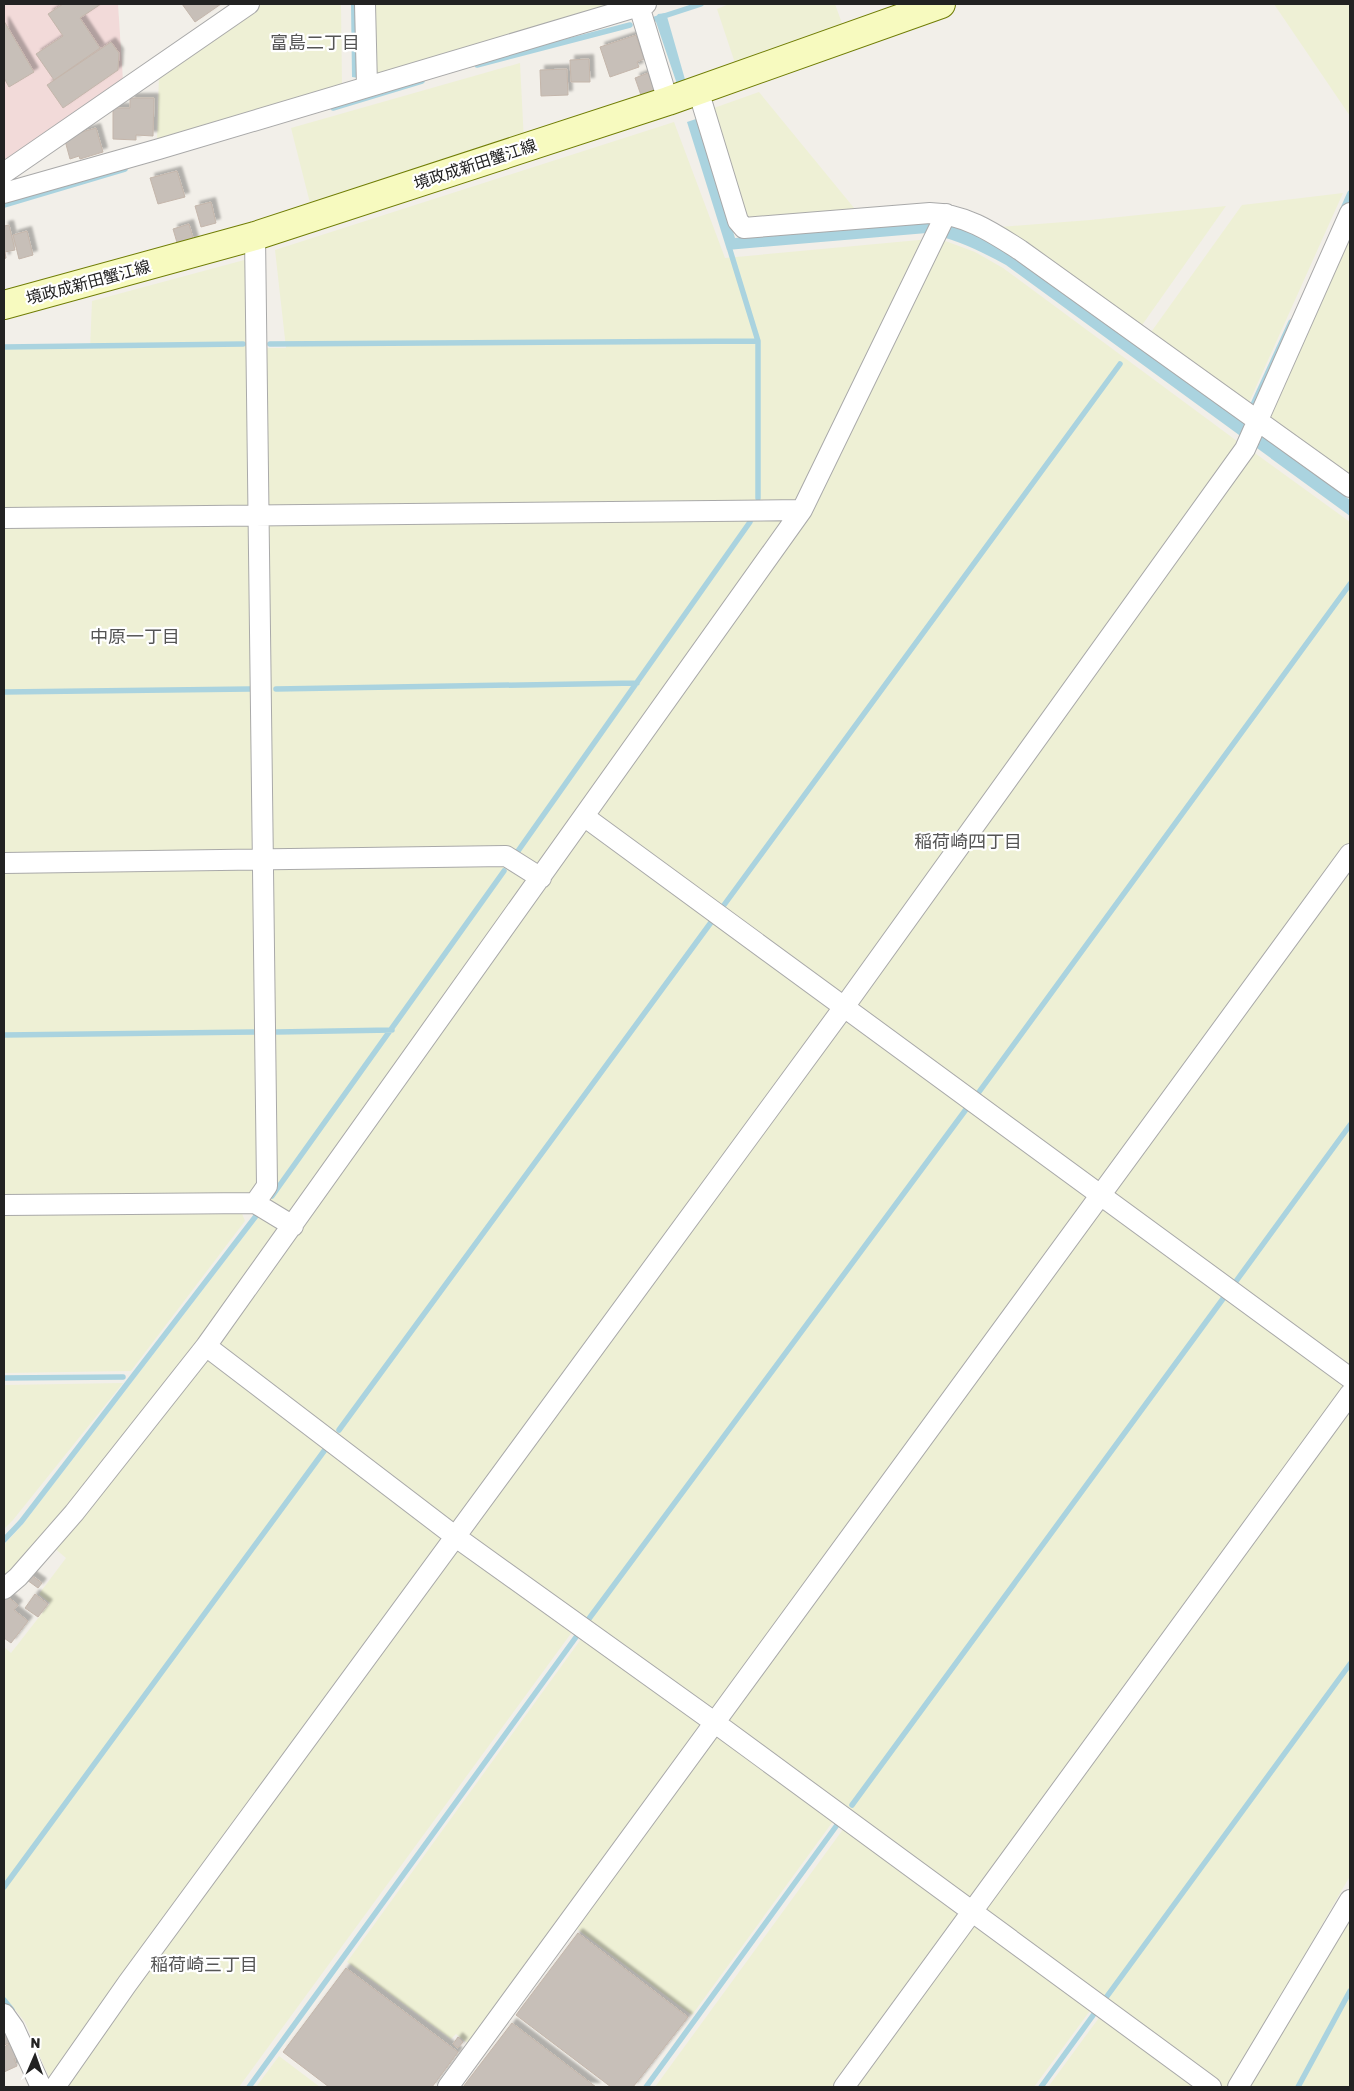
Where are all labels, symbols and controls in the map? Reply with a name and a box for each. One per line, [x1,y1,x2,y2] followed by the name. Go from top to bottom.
[270,32,360,54] district label: 富島二丁目
[411,136,539,193] street label: 境政成新田蟹江線
[24,257,152,308] street label: 境政成新田蟹江線
[90,626,180,648] district label: 中原一丁目
[914,831,1022,853] district label: 稲荷崎四丁目
[150,1954,258,1976] district label: 稲荷崎三丁目
[10,2031,60,2081] north arrow
[30,2035,41,2052] text: N

